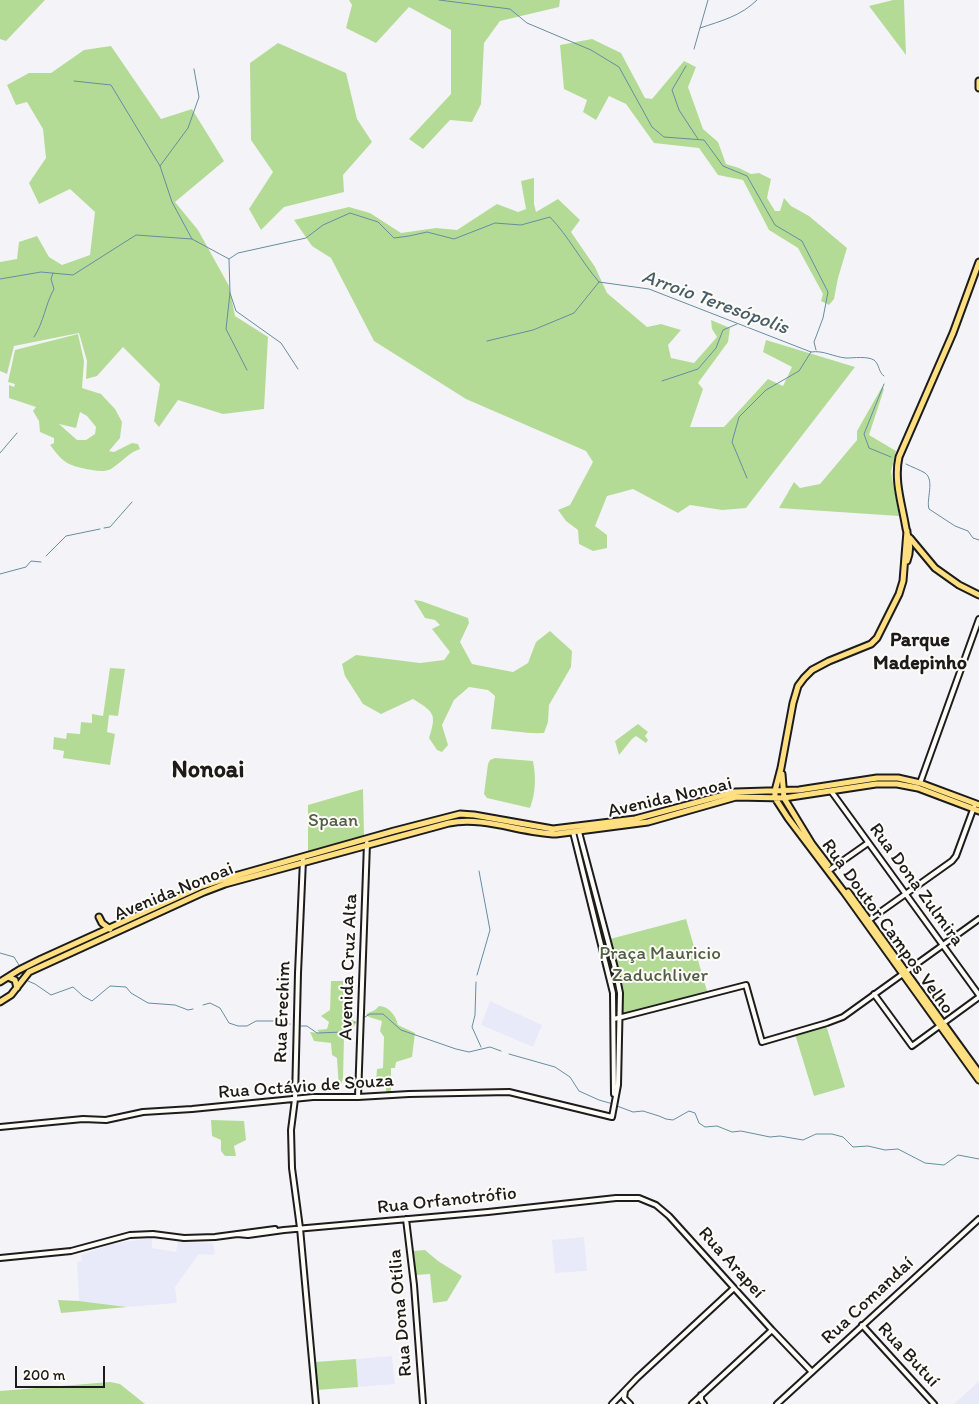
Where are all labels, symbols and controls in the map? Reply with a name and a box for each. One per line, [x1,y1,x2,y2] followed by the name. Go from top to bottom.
[639,265,791,341] water label: Arroio Teresópolis
[873,629,967,676] district label: Parque Madepinho
[172,757,244,785] district label: Nonoai
[606,773,734,823] street label: Avenida Nonoai
[308,810,358,832] park label: Spaan
[864,819,968,951] street label: Rua Dona Zulmira
[816,835,958,1019] street label: Rua Doutor Campos Velho
[111,858,237,926] street label: Avenida Nonoai
[335,893,363,1041] street label: Avenida Cruz Alta
[599,943,721,987] park label: Praça Mauricio Zaduchliver
[270,961,296,1063] street label: Rua Erechim
[217,1069,395,1105] street label: Rua Octávio de Souza
[376,1182,518,1220] street label: Rua Orfanotrófio
[693,1223,769,1303] street label: Rua Arapeí
[384,1248,418,1378] street label: Rua Dona Otília
[817,1252,919,1350] street label: Rua Comandaí
[872,1318,944,1392] street label: Rua Butuí
[18,1356,108,1388] scale bar
[23,1366,65,1384] text: 200 m

